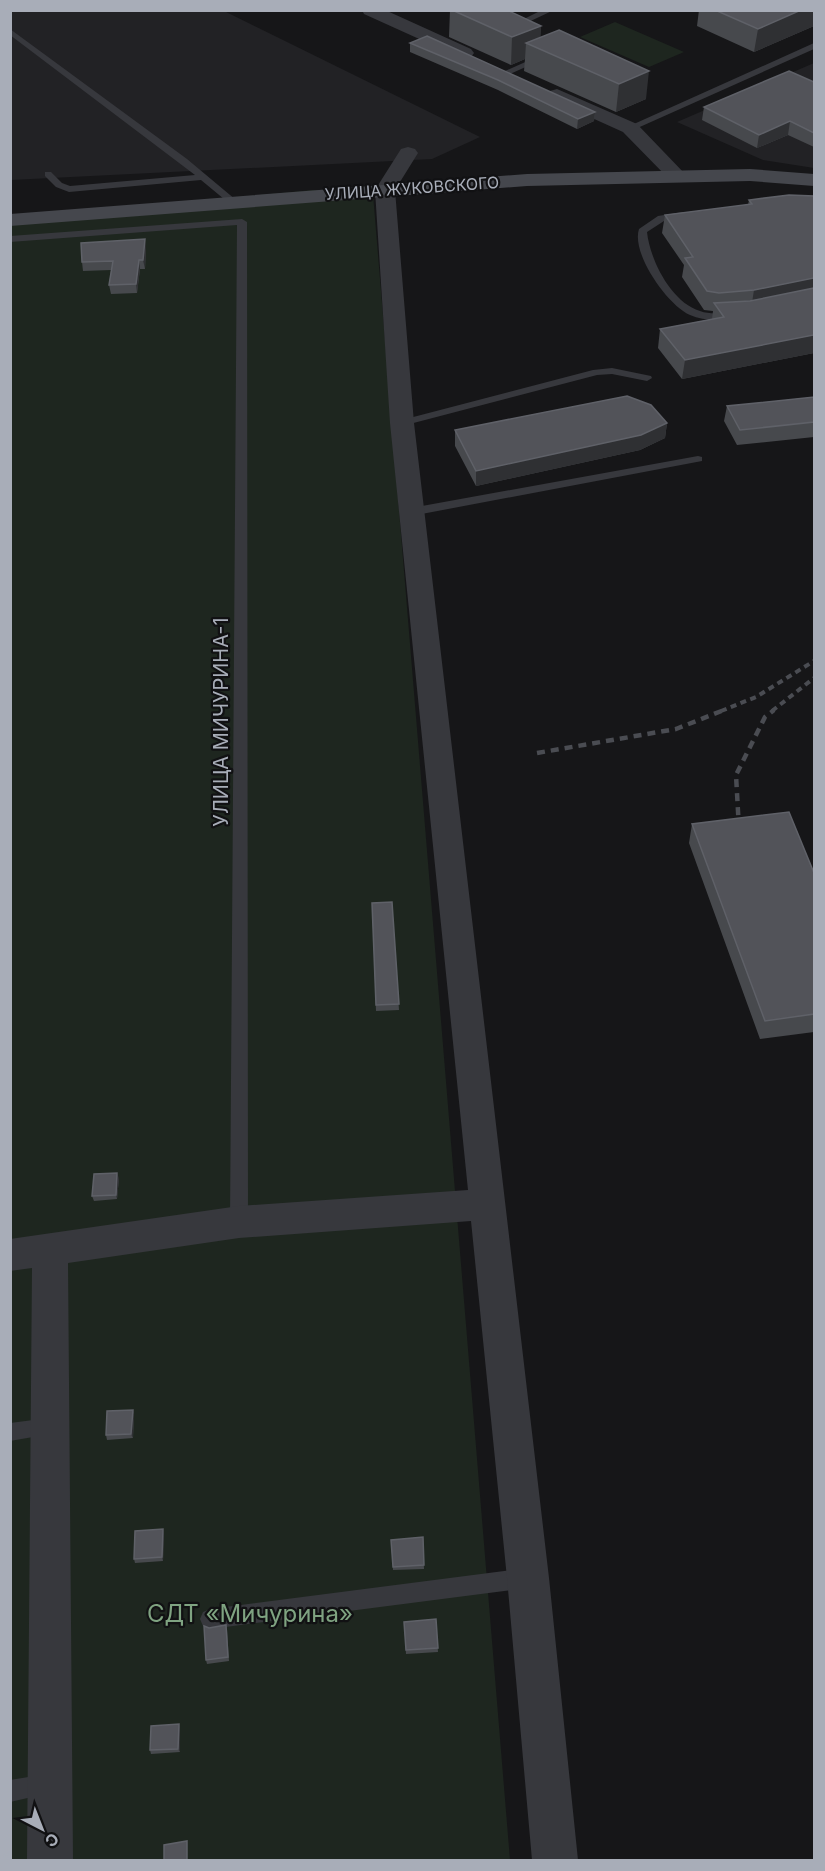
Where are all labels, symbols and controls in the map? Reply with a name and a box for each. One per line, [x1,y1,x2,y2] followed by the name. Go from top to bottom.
[324,172,500,204] street label: УЛИЦА ЖУКОВСКОГО
[209,617,233,827] street label: УЛИЦА МИЧУРИНА-1
[147,1599,353,1628] park label: СДТ «Мичурина»
[12,1799,72,1859] north arrow
[41,1829,63,1852] text: С

